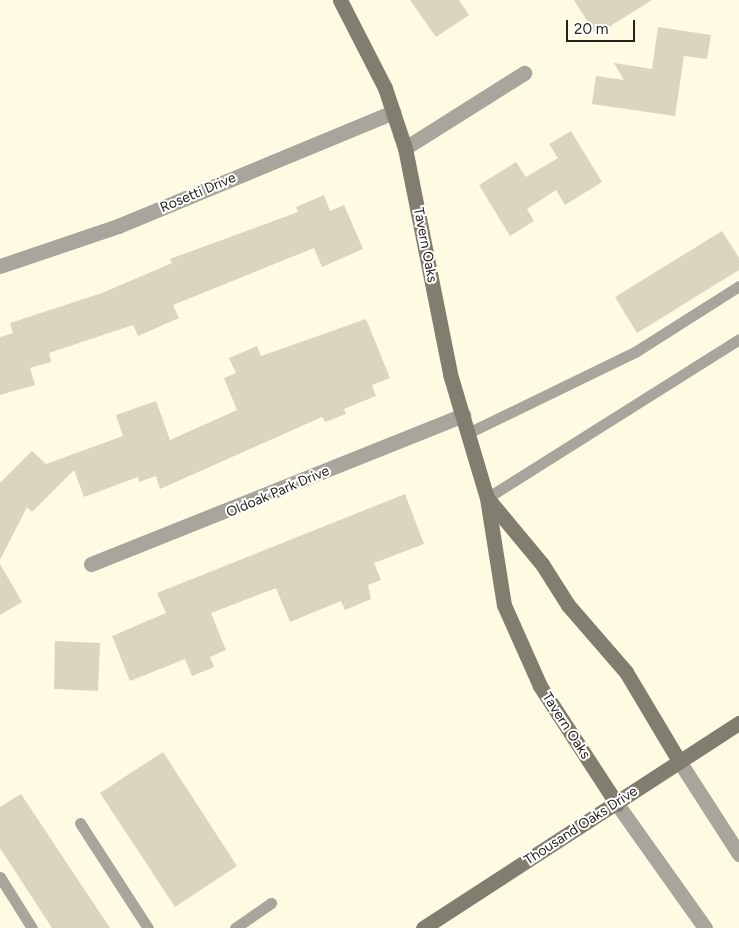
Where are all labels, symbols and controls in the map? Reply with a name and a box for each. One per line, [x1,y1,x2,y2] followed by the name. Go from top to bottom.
[569,10,638,42] scale bar
[574,20,608,38] text: 20 m
[158,169,238,217] street label: Rosetti Drive
[410,206,440,284] street label: Tavern Oaks
[224,463,332,521] street label: Oldoak Park Drive
[538,690,594,762] street label: Tavern Oaks
[521,783,641,869] street label: Thousand Oaks Drive

